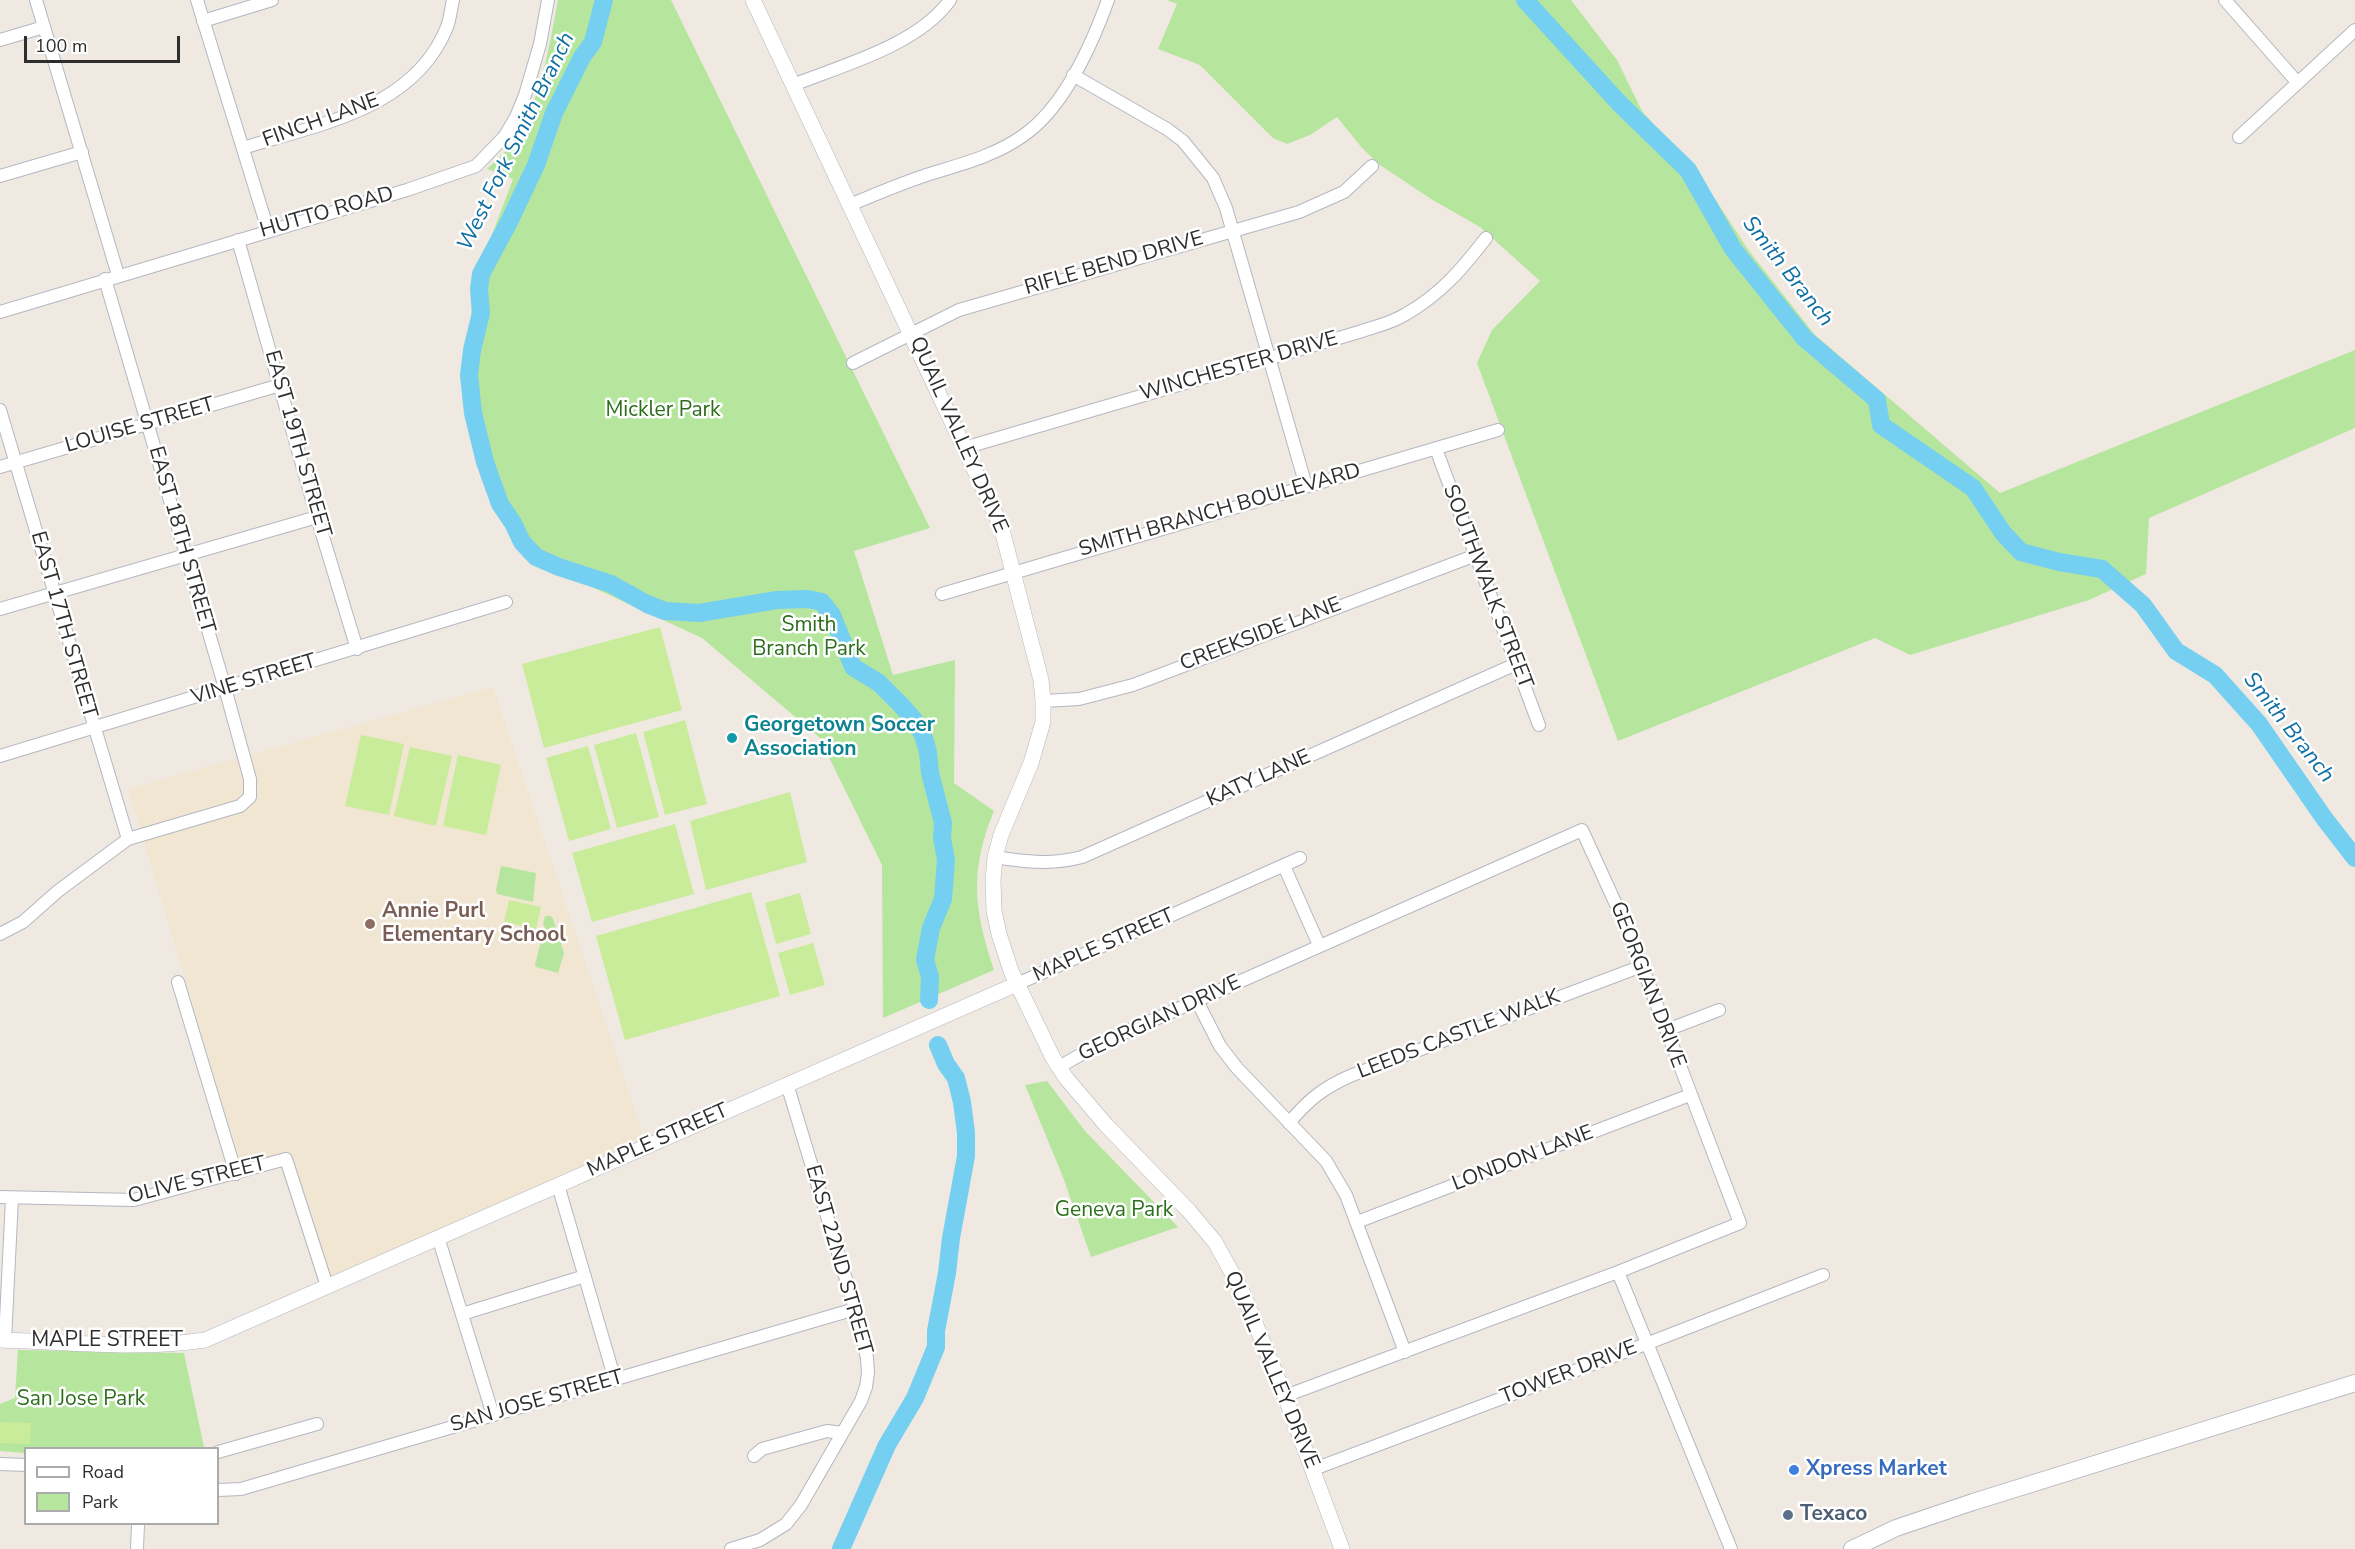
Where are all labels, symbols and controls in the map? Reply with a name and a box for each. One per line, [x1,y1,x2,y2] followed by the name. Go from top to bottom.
[27,24,183,62] scale bar
[453,29,581,255] water label: West Fork Smith Branch
[35,34,87,58] text: 100 m
[259,88,383,154] street label: FINCH LANE
[257,182,397,244] street label: HUTTO ROAD
[1736,212,1838,332] water label: Smith Branch
[1022,226,1206,302] street label: RIFLE BEND DRIVE
[1137,327,1341,407] street label: WINCHESTER DRIVE
[903,333,1013,537] street label: QUAIL VALLEY DRIVE
[258,348,336,540] street label: EAST 19TH STREET
[62,393,218,459] street label: LOUISE STREET
[605,398,721,424] park label: Mickler Park
[142,444,220,636] street label: EAST 18TH STREET
[1076,459,1364,563] street label: SMITH BRANCH BOULEVARD
[1436,482,1538,692] street label: SOUTHWALK STREET
[24,529,102,721] street label: EAST 17TH STREET
[1177,593,1345,677] street label: CREEKSIDE LANE
[752,613,866,663] park label: Smith Branch Park
[189,649,319,711] street label: VINE STREET
[2237,668,2339,788] water label: Smith Branch
[744,713,935,763] place label: Georgetown Soccer Association
[725,731,739,745] marker: Georgetown Soccer Association
[1203,745,1315,813] street label: KATY LANE
[1604,898,1690,1072] street label: GEORGIAN DRIVE
[382,899,566,949] place label: Annie Purl Elementary School
[1030,904,1178,988] street label: MAPLE STREET
[363,917,377,931] marker: Annie Purl Elementary School
[1075,970,1245,1068] street label: GEORGIAN DRIVE
[1354,985,1564,1085] street label: LEEDS CASTLE WALK
[584,1099,732,1183] street label: MAPLE STREET
[1449,1121,1597,1197] street label: LONDON LANE
[125,1152,269,1210] street label: OLIVE STREET
[799,1163,877,1357] street label: EAST 22ND STREET
[1055,1198,1173,1224] park label: Geneva Park
[1218,1268,1324,1472] street label: QUAIL VALLEY DRIVE
[31,1328,183,1354] street label: MAPLE STREET
[1497,1335,1641,1411] street label: TOWER DRIVE
[448,1365,626,1439] street label: SAN JOSE STREET
[17,1387,145,1413] park label: San Jose Park
[24,1447,219,1525] legend
[1806,1457,1947,1483] place label: Xpress Market
[82,1460,124,1484] text: Road
[1787,1463,1801,1477] marker: Xpress Market
[82,1490,118,1514] text: Park
[1800,1502,1867,1528] place label: Texaco
[1781,1508,1795,1522] marker: Texaco

